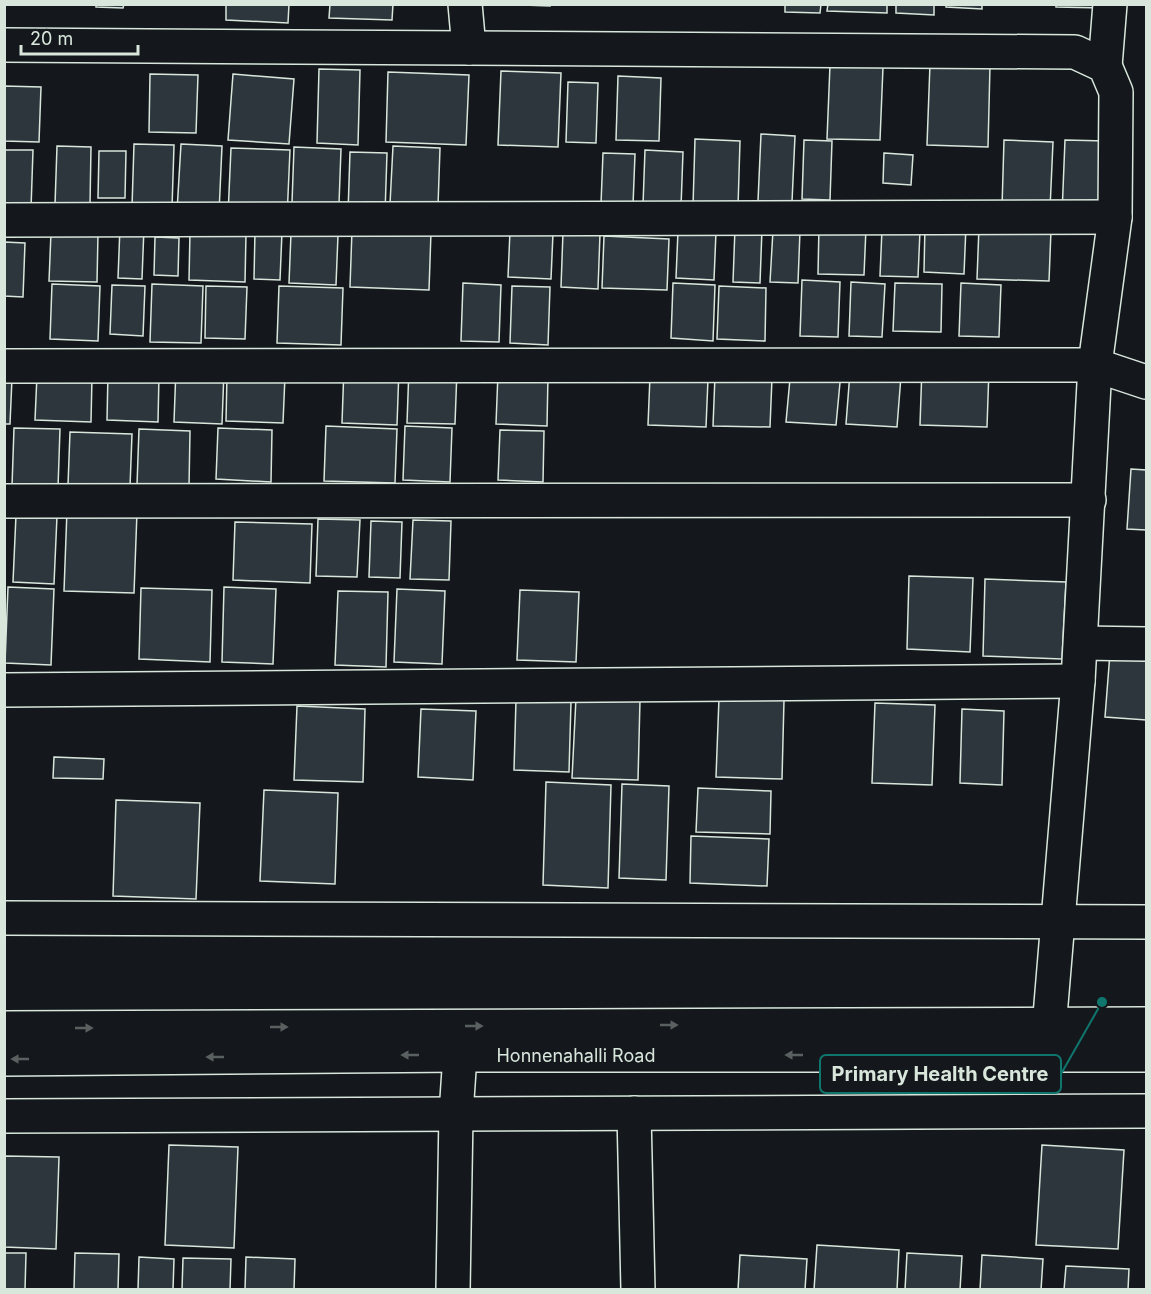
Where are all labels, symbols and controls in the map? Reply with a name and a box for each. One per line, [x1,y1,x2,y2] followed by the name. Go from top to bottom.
[21,18,138,56] scale bar
[30,28,73,49] text: 20 m
[659,1020,678,1030] one-way arrow
[464,1021,483,1031] one-way arrow
[269,1022,288,1032] one-way arrow
[74,1023,93,1033] one-way arrow
[496,1045,656,1066] street label: Honnenahalli Road
[401,1050,420,1060] one-way arrow
[785,1050,804,1060] one-way arrow
[206,1052,225,1062] one-way arrow
[11,1054,30,1063] one-way arrow
[820,1055,1061,1093] callout: Primary Health Centre
[832,1062,1048,1086] text: Primary Health Centre

